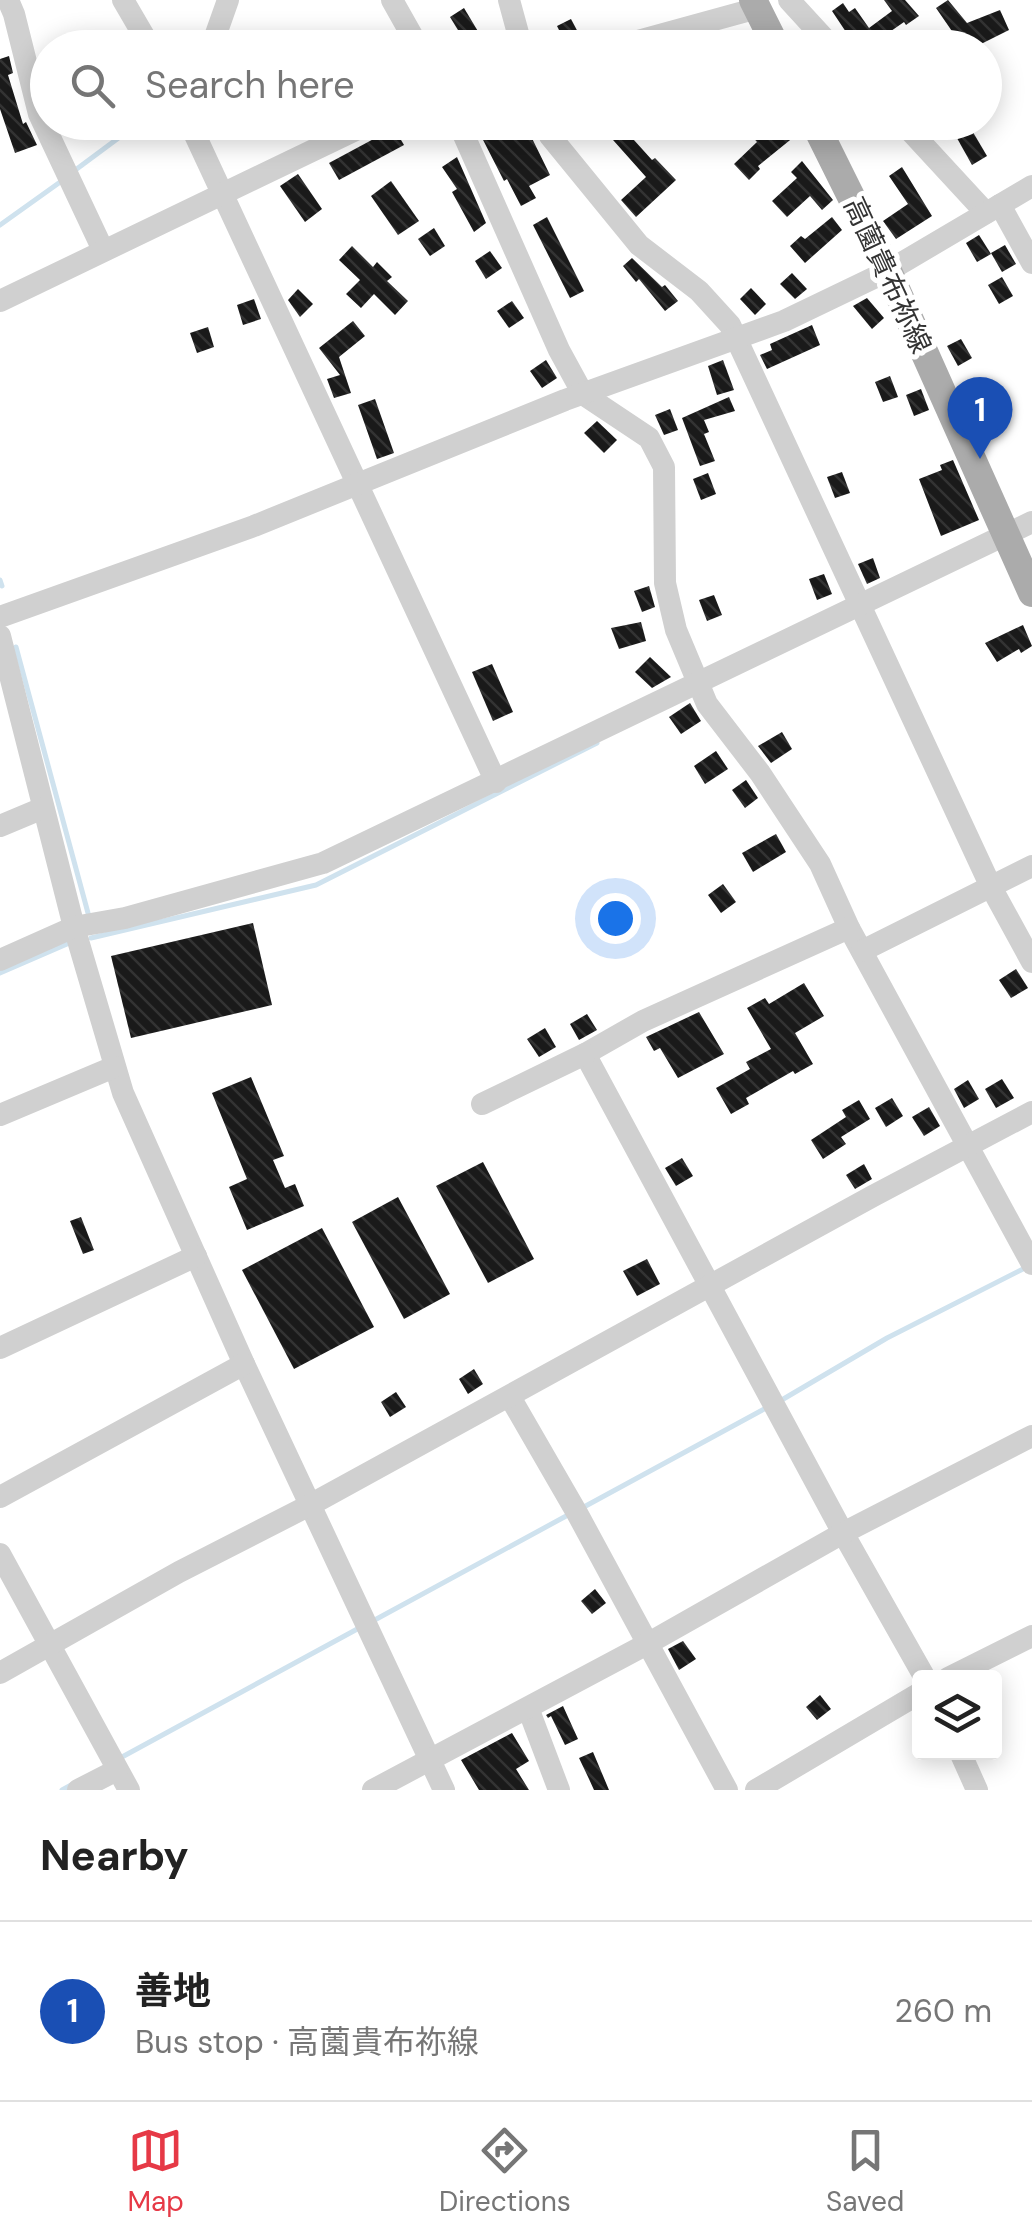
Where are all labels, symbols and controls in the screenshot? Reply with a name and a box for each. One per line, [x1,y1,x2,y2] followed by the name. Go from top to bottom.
[30,30,1002,140] search box
[65,58,120,113] icon: search
[145,60,355,110] text: Search here
[835,191,940,359] street label: 高薗貴布祢線
[948,376,1012,459] pin: 1
[590,893,641,944] your location
[912,1670,1002,1760] map controls
[912,1670,1002,1760] button: layers
[40,1828,189,1883] text: Nearby
[135,1966,211,2016] text: 善地
[67,1990,78,2032] text: 1
[895,1990,992,2032] text: 260 m
[135,2021,479,2063] text: Bus stop · 高薗貴布祢線
[128,2123,184,2220] tab: Map
[439,2123,571,2220] tab: Directions
[826,2123,904,2220] tab: Saved

